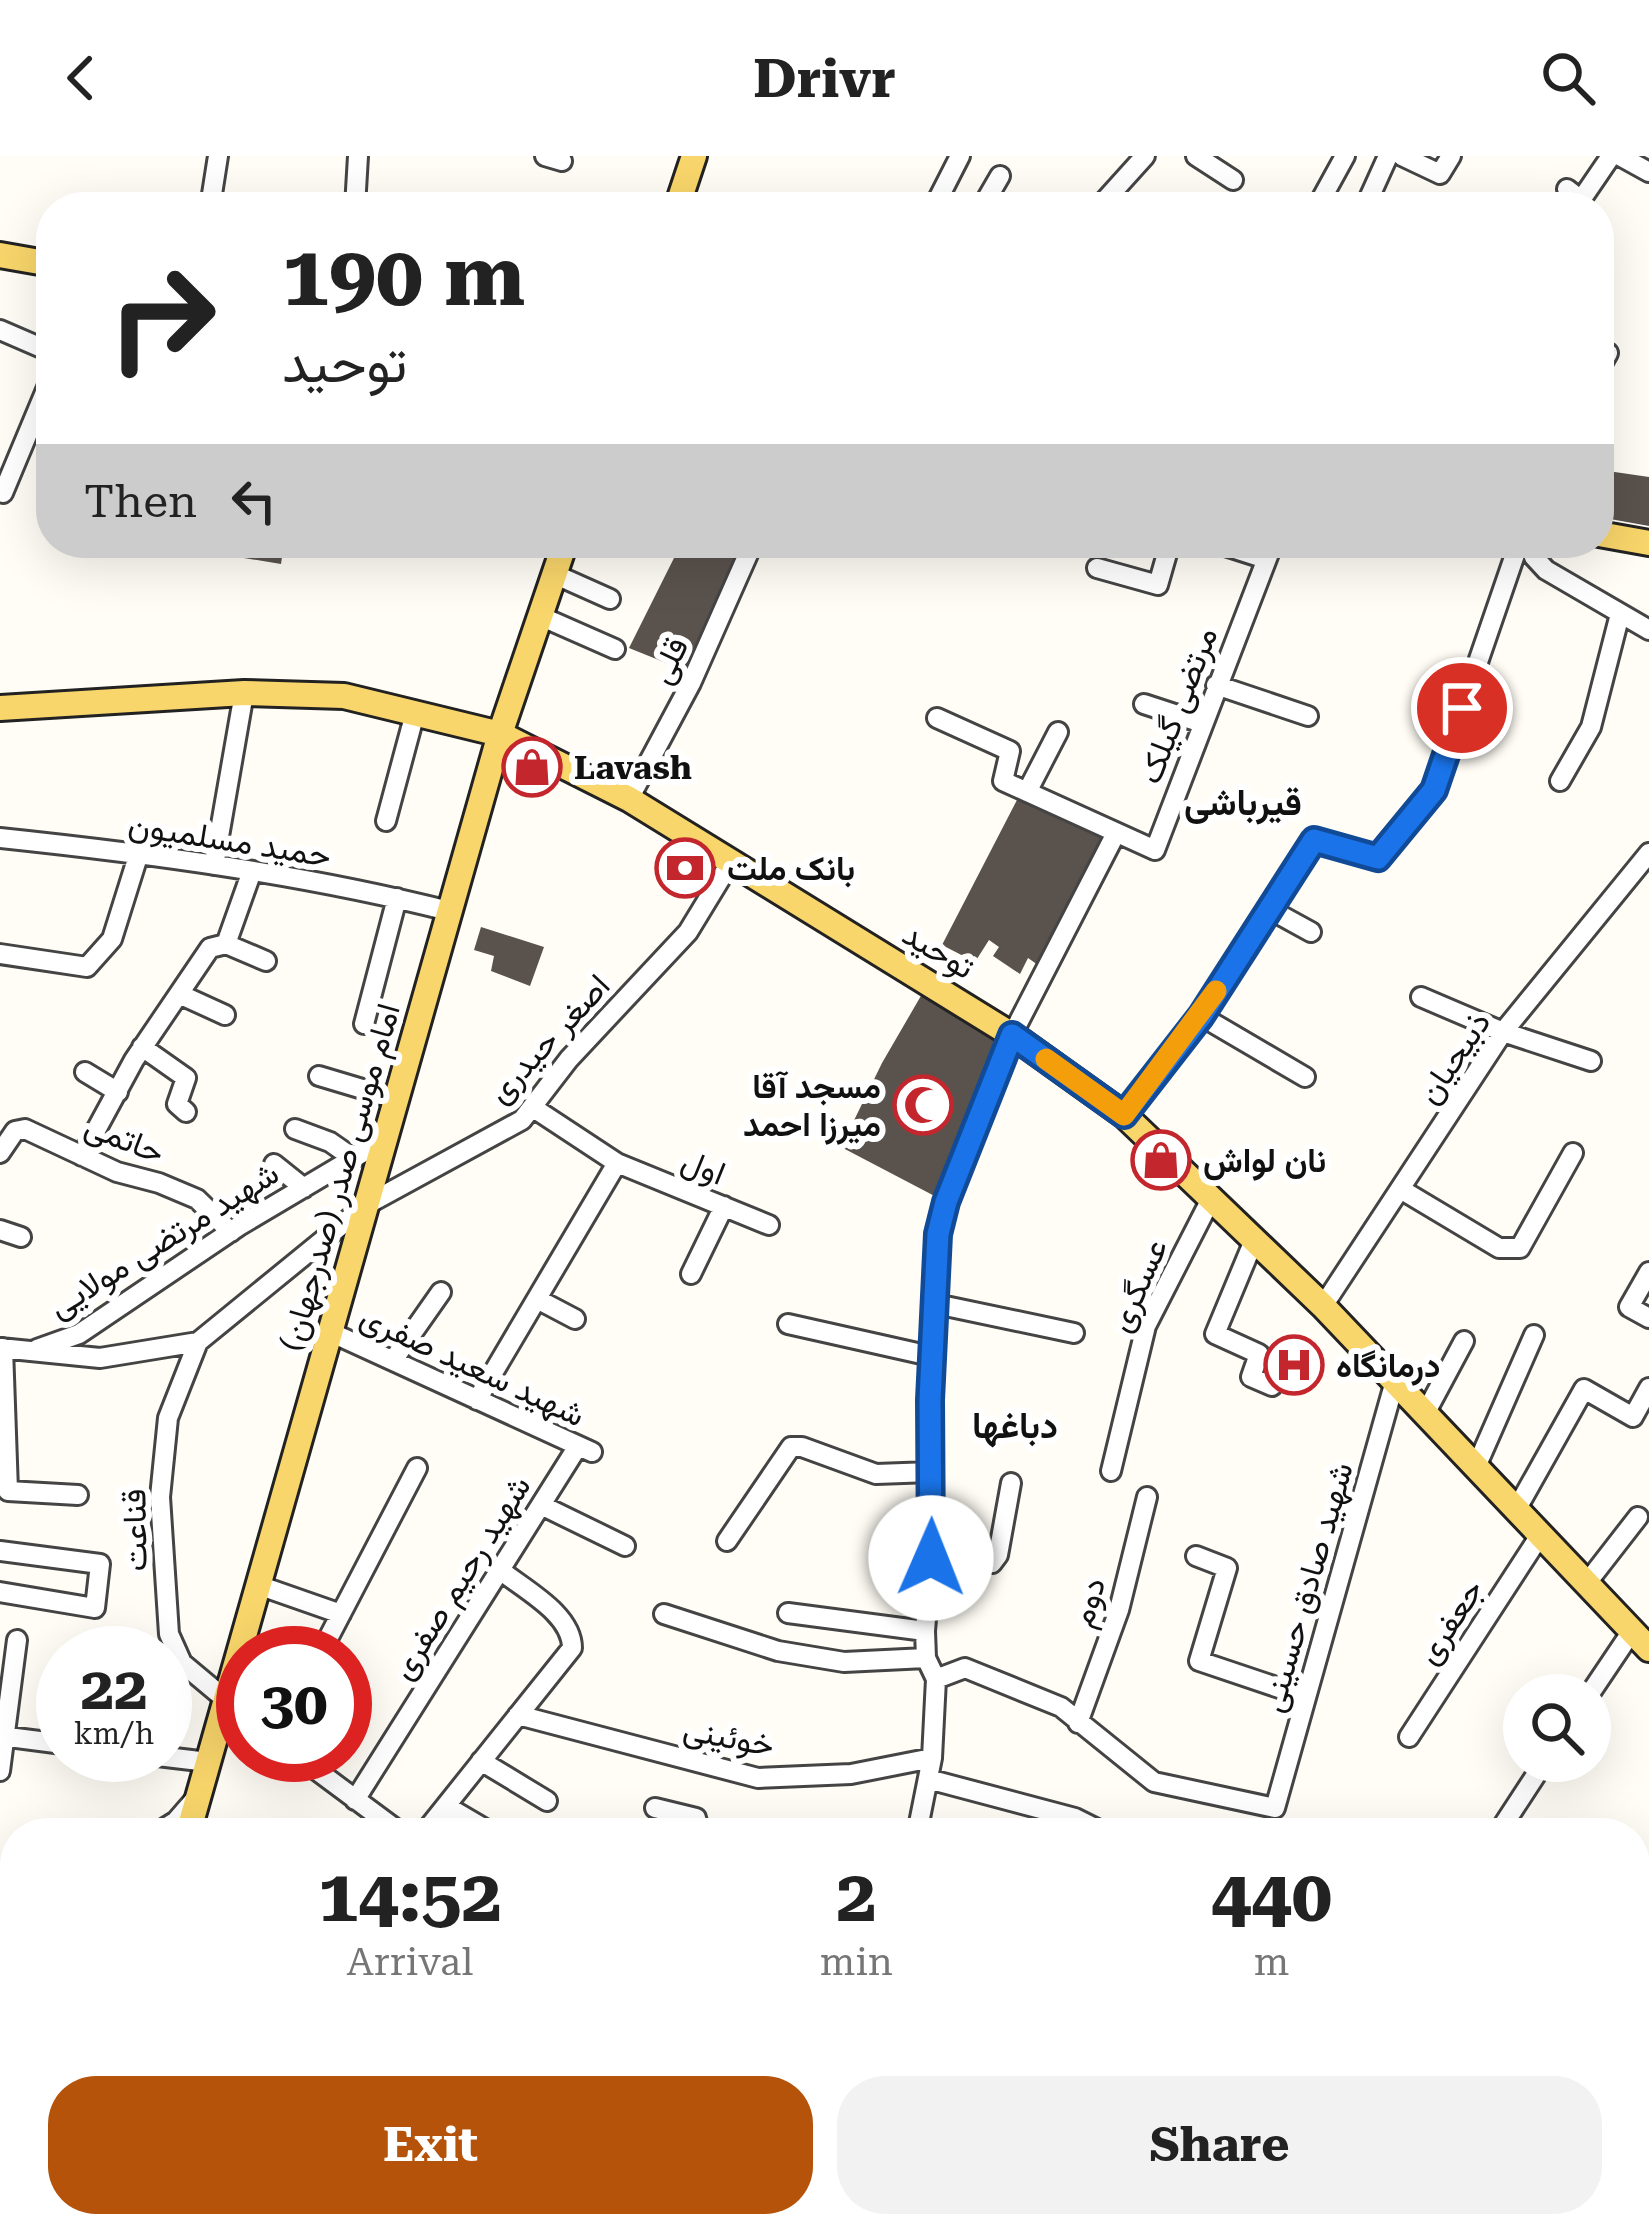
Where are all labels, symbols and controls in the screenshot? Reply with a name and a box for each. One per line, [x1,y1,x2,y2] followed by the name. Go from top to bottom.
[48,45,114,111] icon: back
[1535,45,1601,111] icon: search
[753,47,896,110] text: Drivr
[282,227,525,325] text: 190 m
[84,240,240,396] icon: right
[282,332,407,395] text: توحید
[221,468,287,534] icon: left
[84,475,197,528] text: Then
[1130,621,1226,789] street label: مرتضی گیلک
[641,631,696,690] street label: قلی
[1411,657,1513,759] pin
[1429,675,1495,741] icon: arrive
[501,736,563,798] shop icon: Lavash
[574,748,692,787] place label: Lavash
[1184,782,1302,825] district label: قیرباشی
[126,804,334,876] street label: حمید مسلمیون
[654,837,716,899] bank icon: بانک ملت
[727,849,855,888] place label: بانک ملت
[895,914,982,988] street label: توحید
[479,966,618,1111] street label: اصغر حیدری
[271,999,410,1356] street label: (صدرجهان) امام موسی صدر
[1408,1004,1498,1111] street label: ذبیحیان
[743,1067,881,1145] place label: مسجد آقا میرزا احمد
[892,1074,954,1136] mosque icon: مسجد آقا میرزا احمد
[80,1106,170,1171] street label: حاتمی
[1130,1129,1192,1191] shop icon: نان لواش
[676,1140,731,1194] street label: اول
[1203,1141,1326,1181] place label: نان لواش
[41,1153,286,1327] street label: شهید مرتضی مولایی
[1100,1233,1176,1338] street label: عسگری
[354,1296,591,1435] street label: شهید سعید صفری
[1263,1334,1325,1396] hospital icon: درمانگاه
[1336,1346,1441,1386] place label: درمانگاه
[972,1405,1058,1448] district label: دباغها
[1252,1458,1362,1717] street label: شهید صادق حسینی
[382,1468,540,1687] street label: شهید رحیم صفری
[114,1488,155,1572] street label: قناعت
[868,1495,994,1621] position arrow
[1408,1571,1492,1672] street label: جعفری
[1062,1572,1115,1632] street label: دوم
[216,1626,372,1782] speed limit sign: 30
[80,1653,148,1724] text: 22
[1503,1674,1611,1782] map controls
[1503,1674,1611,1782] button: search
[680,1709,777,1765] street label: خوئینی
[74,1716,154,1751] text: km/h
[318,1854,502,1939] text: 14:52
[836,1854,877,1939] text: 2
[1211,1854,1332,1939] text: 440
[347,1939,473,1985] text: Arrival
[820,1939,893,1985] text: min
[1254,1939,1289,1985] text: m
[48,2076,813,2214] button: Exit
[837,2076,1602,2214] button: Share

